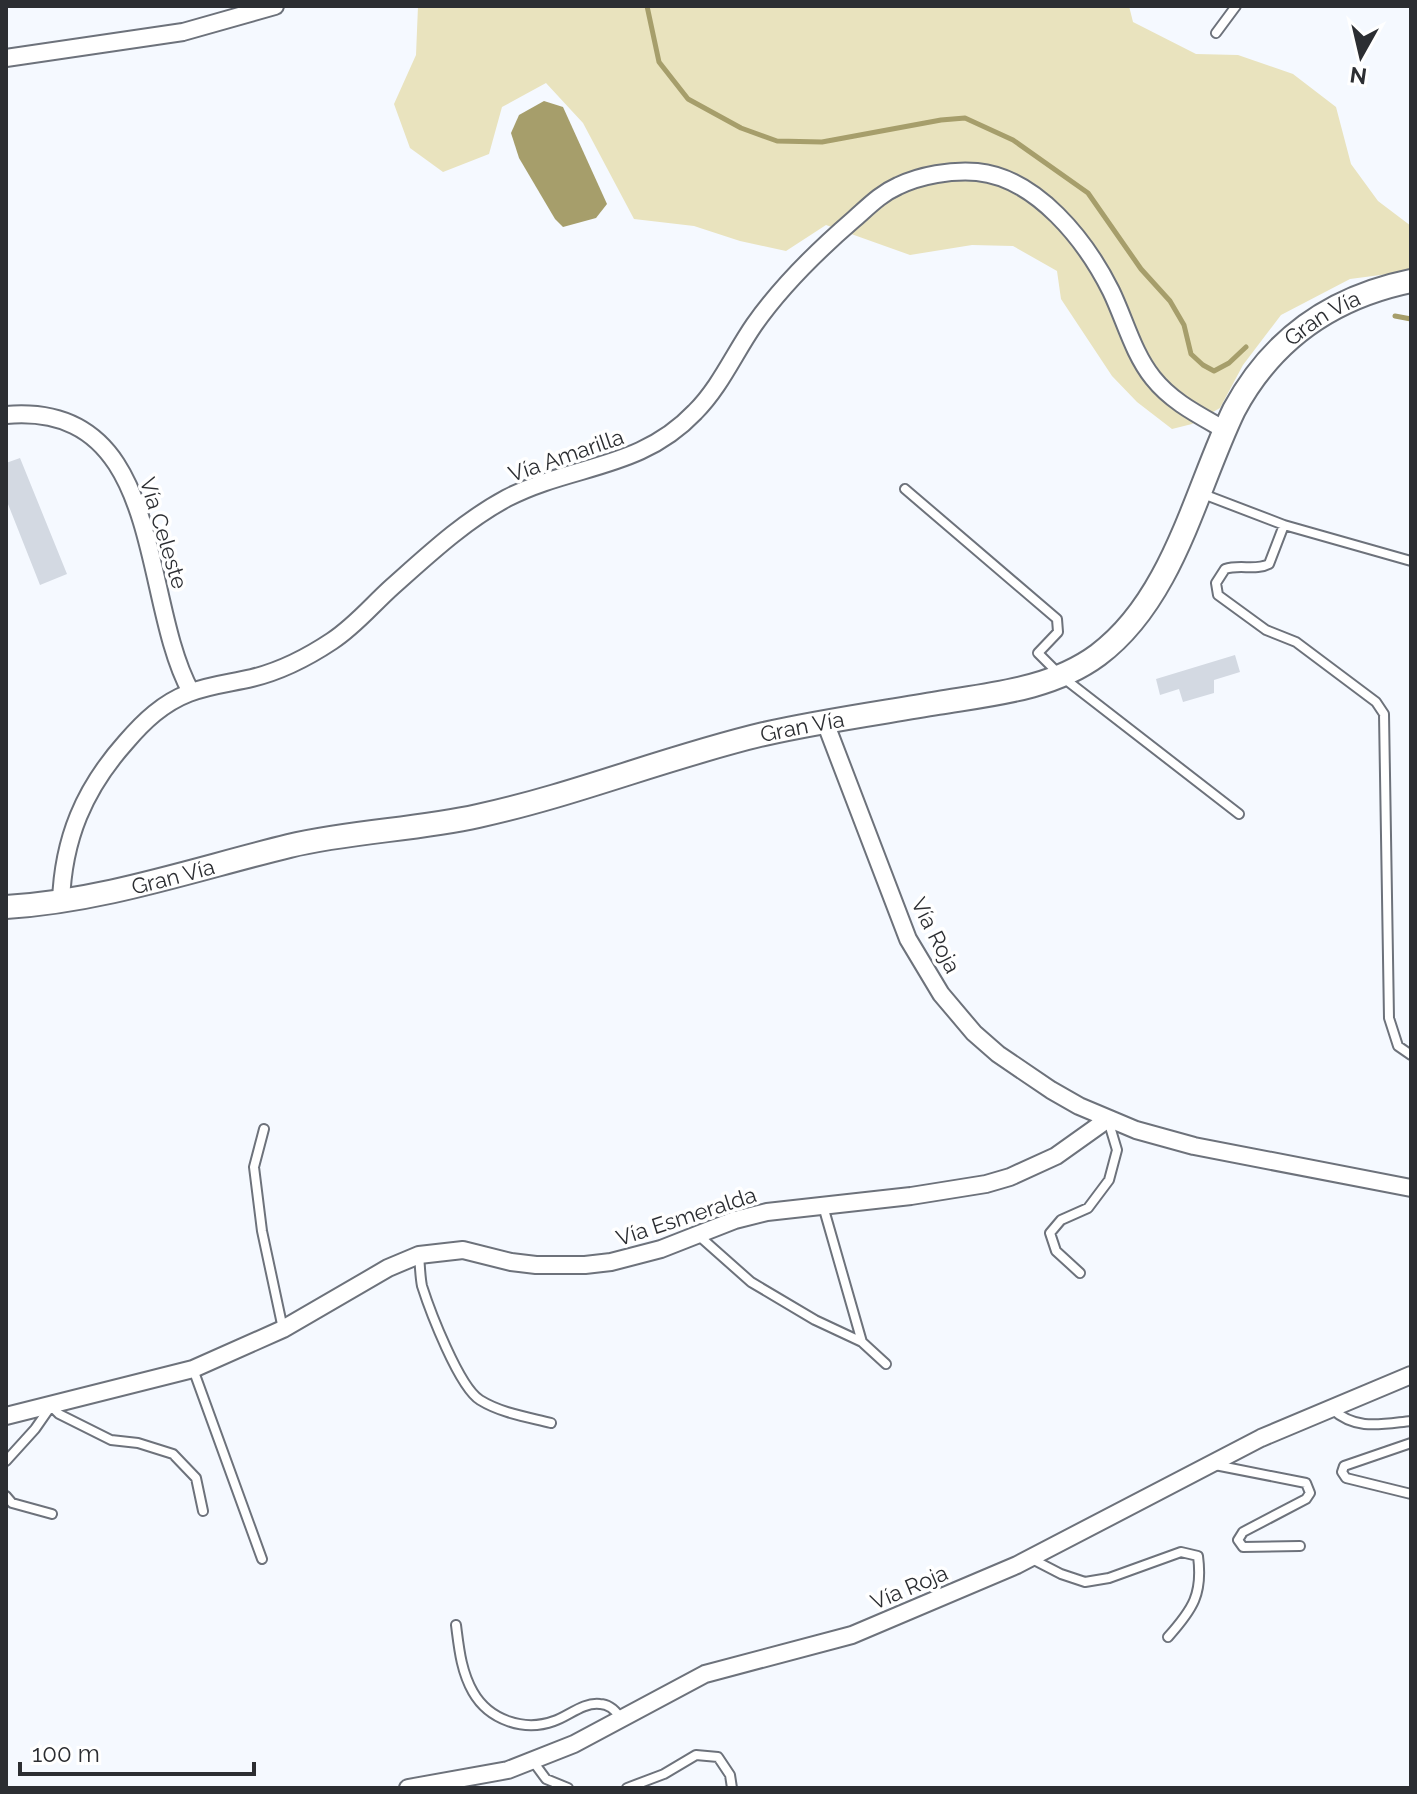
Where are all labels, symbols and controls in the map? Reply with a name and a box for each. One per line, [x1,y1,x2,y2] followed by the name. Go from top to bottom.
[1321,16,1401,96] north arrow
[1348,62,1368,90] text: N
[1279,285,1364,351] street label: Gran Vía
[505,423,627,487] street label: Vía Amarilla
[135,474,193,592] street label: Vía Celeste
[758,706,846,747] street label: Gran Vía
[129,853,217,900] street label: Gran Vía
[906,893,966,977] street label: Vía Roja
[613,1181,759,1251] street label: Vía Esmeralda
[866,1559,952,1615] street label: Vía Roja
[20,1726,254,1776] scale bar
[32,1739,100,1768] text: 100 m

